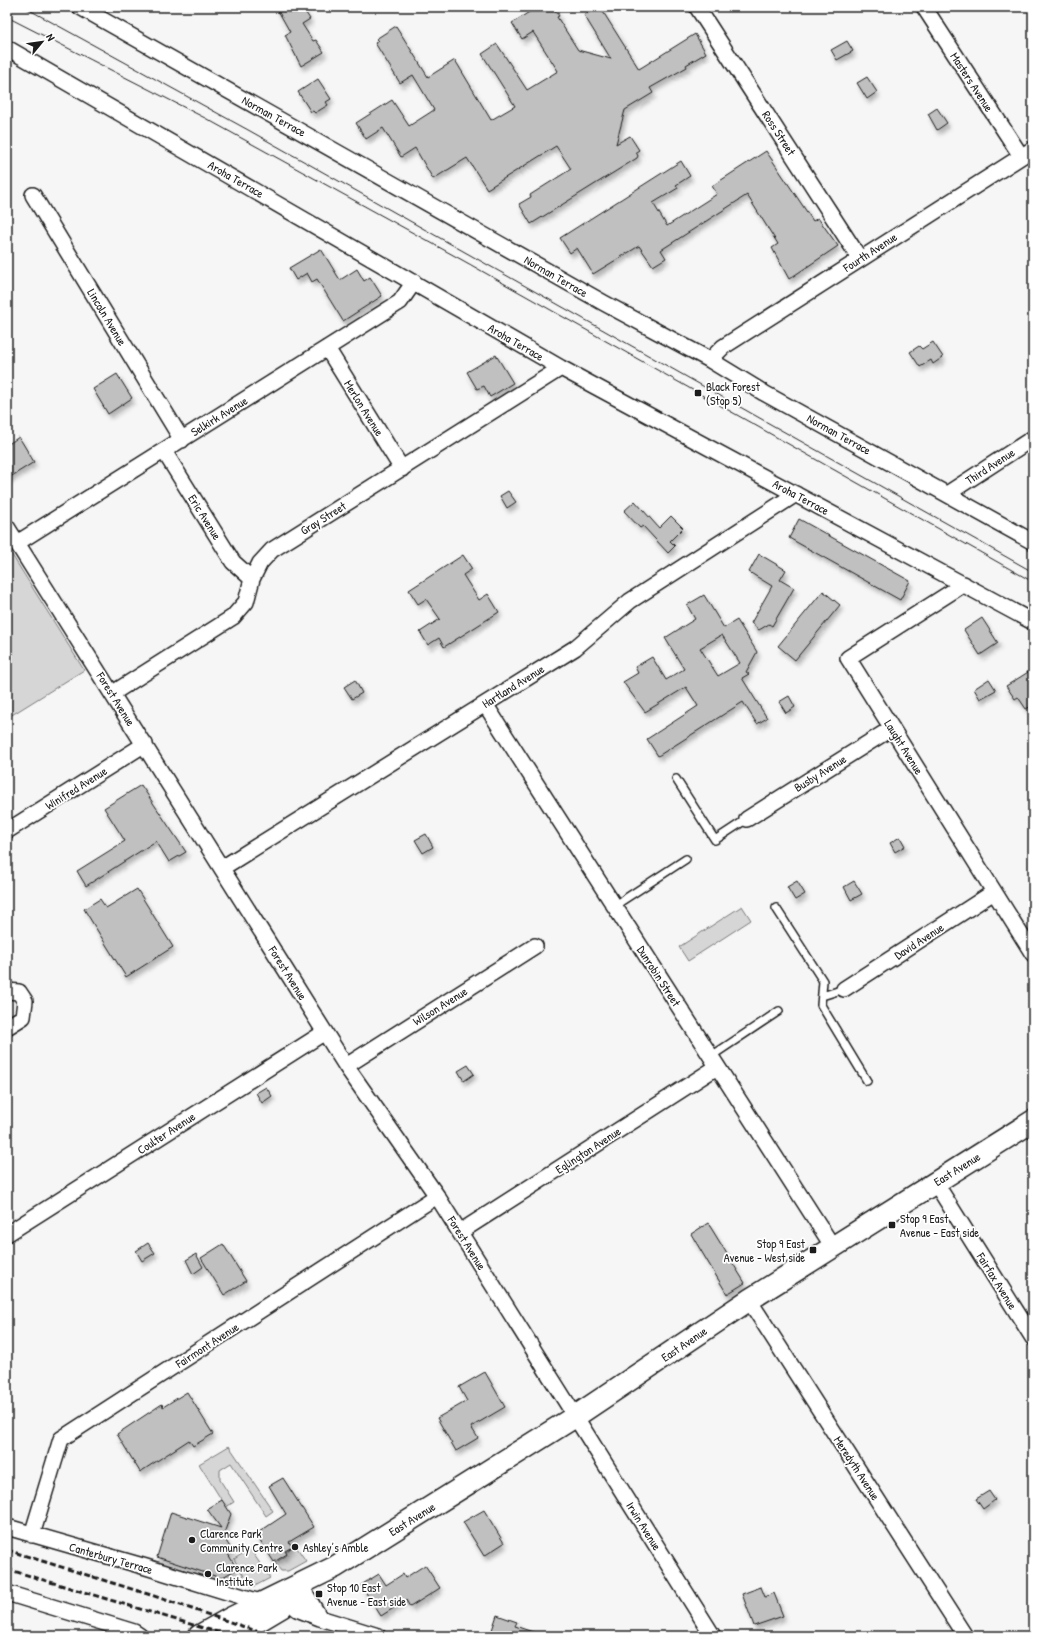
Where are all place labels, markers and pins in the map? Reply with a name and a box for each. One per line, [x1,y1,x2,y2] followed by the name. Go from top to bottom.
[706,378,761,409] place label: Black Forest (Stop 5)
[693,388,703,398] marker: Black Forest (Stop 5)
[900,1210,979,1241] place label: Stop 9 East Avenue - East side
[887,1220,897,1230] marker: Stop 9 East Avenue - East side
[724,1235,806,1266] place label: Stop 9 East Avenue - West side
[808,1245,818,1255] marker: Stop 9 East Avenue - West side
[200,1525,283,1556] place label: Clarence Park Community Centre
[187,1535,197,1545] marker: Clarence Park Community Centre
[303,1539,369,1556] place label: Ashley’s Amble
[290,1542,300,1552] marker: Ashley’s Amble
[216,1559,278,1590] place label: Clarence Park Institute
[203,1569,213,1579] marker: Clarence Park Institute
[327,1579,406,1610] place label: Stop 10 East Avenue - East side
[314,1589,324,1599] marker: Stop 10 East Avenue - East side

